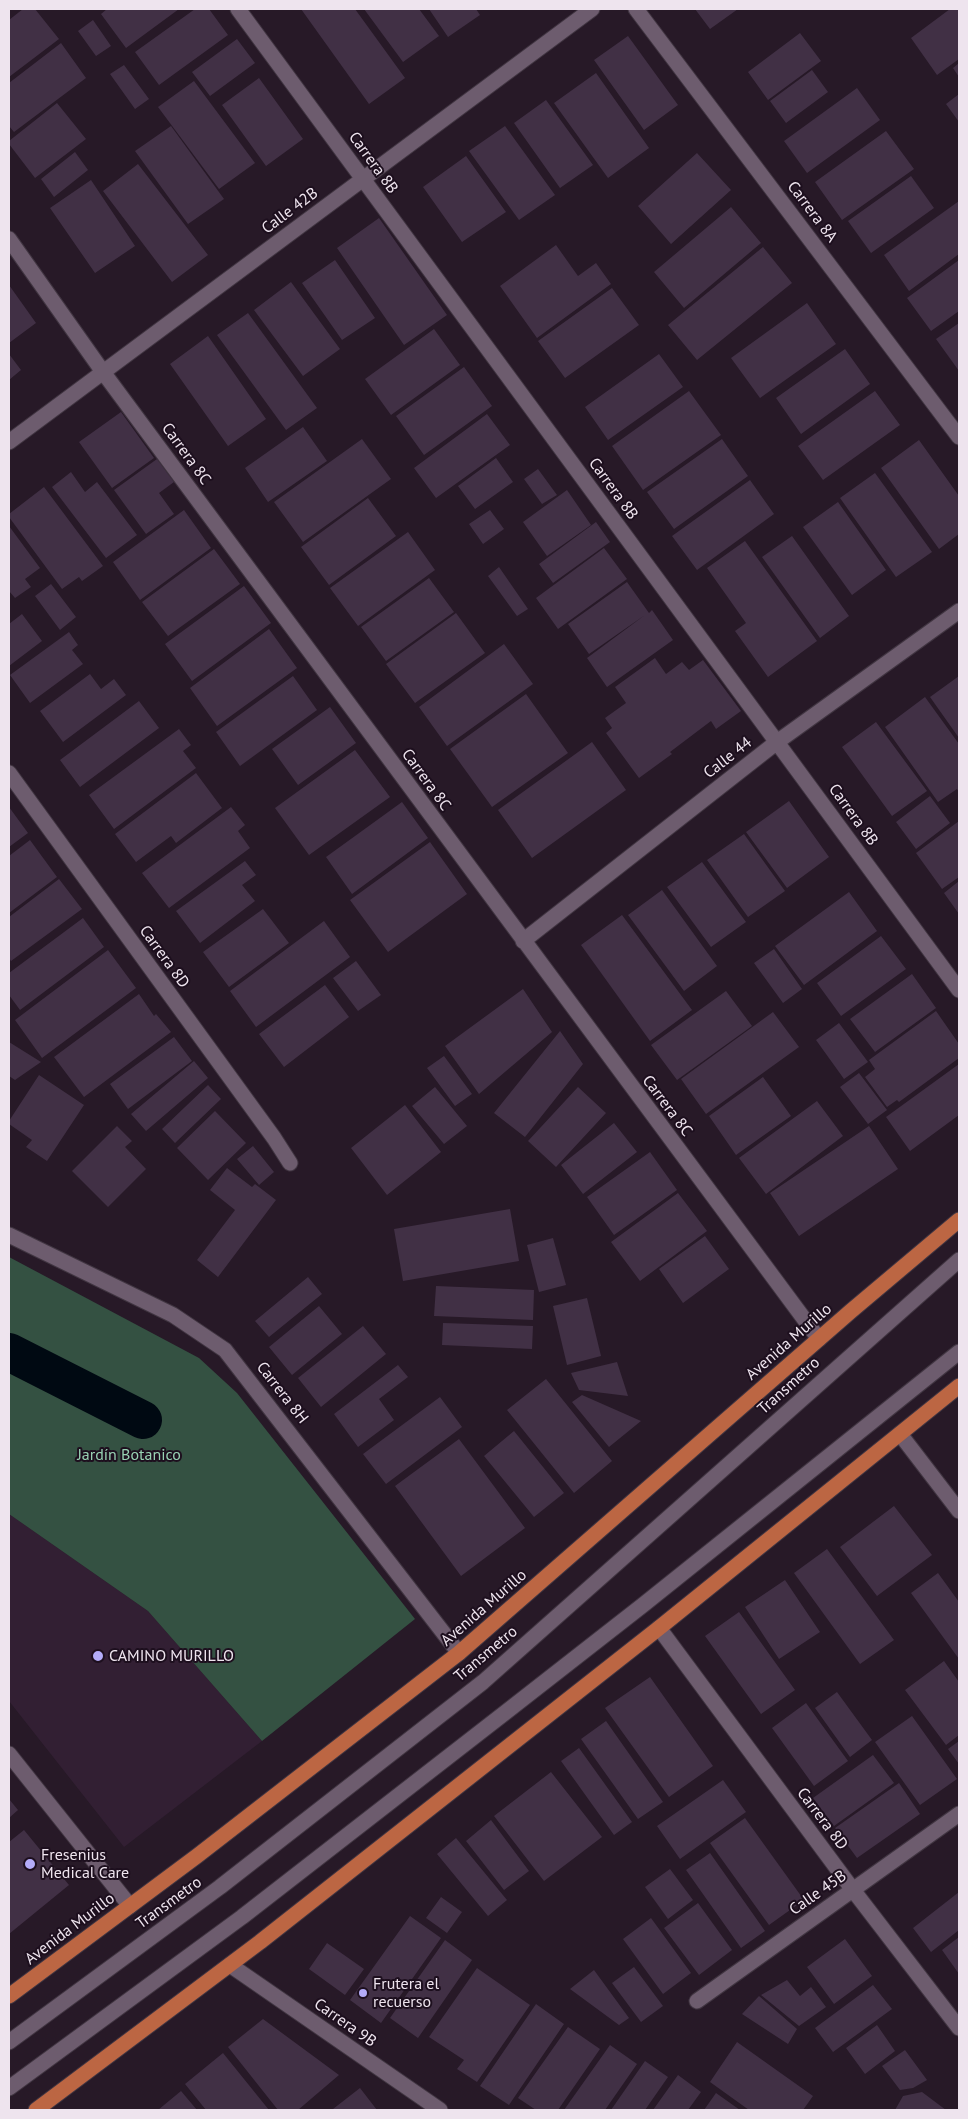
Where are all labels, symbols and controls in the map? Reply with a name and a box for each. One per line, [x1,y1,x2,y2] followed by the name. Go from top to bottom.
[344,128,402,198] street label: Carrera 8B
[783,178,841,246] street label: Carrera 8A
[258,184,322,238] street label: Calle 42B
[157,420,215,488] street label: Carrera 8C
[584,454,642,524] street label: Carrera 8B
[700,733,756,783] street label: Calle 44
[397,746,455,814] street label: Carrera 8C
[824,780,882,850] street label: Carrera 8B
[135,922,193,992] street label: Carrera 8D
[638,1072,696,1140] street label: Carrera 8C
[742,1300,836,1384] street label: Avenida Murillo
[754,1353,824,1419] street label: Transmetro
[252,1358,312,1428] street label: Carrera 8H
[77,1445,181,1465] park label: Jardín Botanico
[437,1566,531,1650] street label: Avenida Murillo
[450,1622,522,1686] street label: Transmetro
[109,1646,234,1666] place label: CAMINO MURILLO
[91,1649,105,1663] marker: CAMINO MURILLO
[792,1784,852,1854] street label: Carrera 8D
[41,1845,129,1883] place label: Fresenius Medical Care
[23,1857,37,1871] marker: Fresenius Medical Care
[786,1866,850,1920] street label: Calle 45B
[132,1873,206,1933] street label: Transmetro
[21,1889,119,1969] street label: Avenida Murillo
[373,1974,439,2012] place label: Frutera el recuerso
[357,1987,369,1999] marker: Frutera el recuerso
[310,1995,380,2051] street label: Carrera 9B

